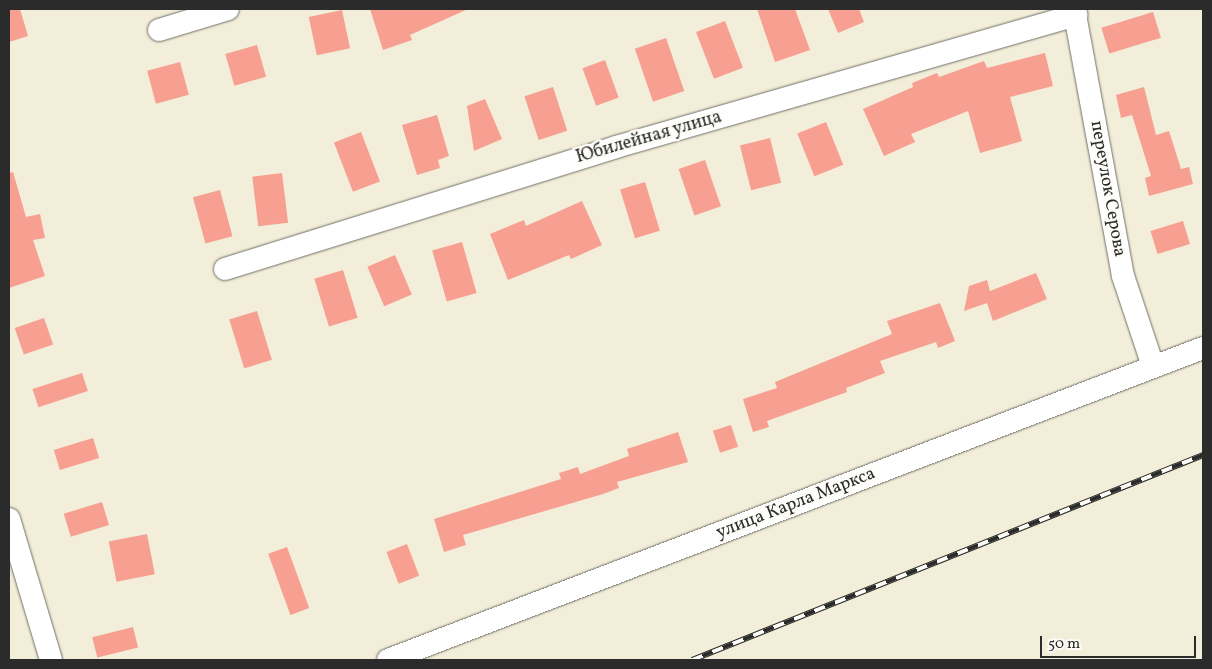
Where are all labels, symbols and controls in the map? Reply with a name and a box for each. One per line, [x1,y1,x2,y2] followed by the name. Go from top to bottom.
[573,107,725,169] street label: Юбилейная улица
[1084,119,1130,259] street label: переулок Серова
[713,464,879,544] street label: улица Карла Маркса
[1042,626,1198,658] scale bar
[1048,634,1080,655] text: 50 m

